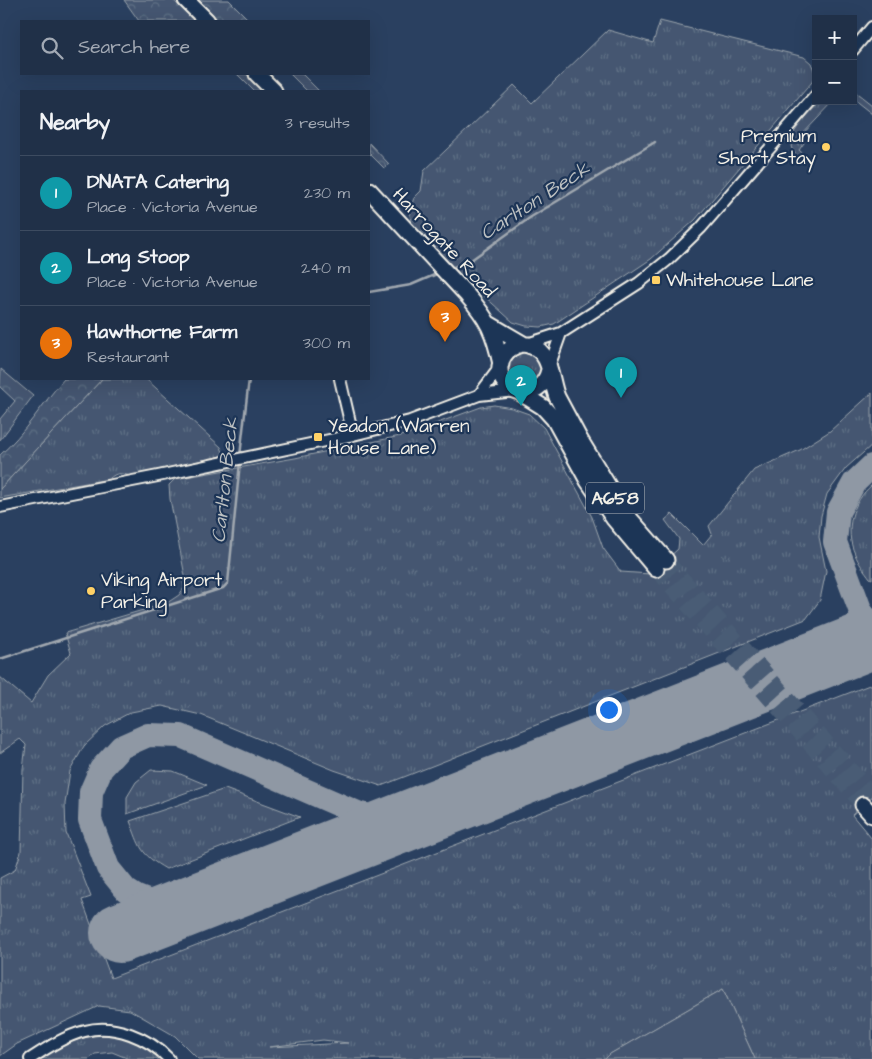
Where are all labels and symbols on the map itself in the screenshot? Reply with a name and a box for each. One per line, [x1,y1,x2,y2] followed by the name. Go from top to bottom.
[718,123,817,173] place label: Premium Short Stay
[820,141,832,153] marker: Premium Short Stay
[475,155,596,247] water label: Carlton Beck
[385,182,502,305] street label: Harrogate Road
[666,267,814,294] place label: Whitehouse Lane
[650,274,662,286] marker: Whitehouse Lane
[429,301,461,342] pin: 3
[605,357,637,398] pin: 1
[505,365,537,406] pin: 2
[328,413,470,462] place label: Yeadon (Warren House Lane)
[204,415,246,544] water label: Carlton Beck
[312,431,324,443] marker: Yeadon (Warren House Lane)
[586,482,644,514] road number: A658
[101,567,223,617] place label: Viking Airport Parking
[85,585,97,597] marker: Viking Airport Parking
[596,697,622,723] your location

